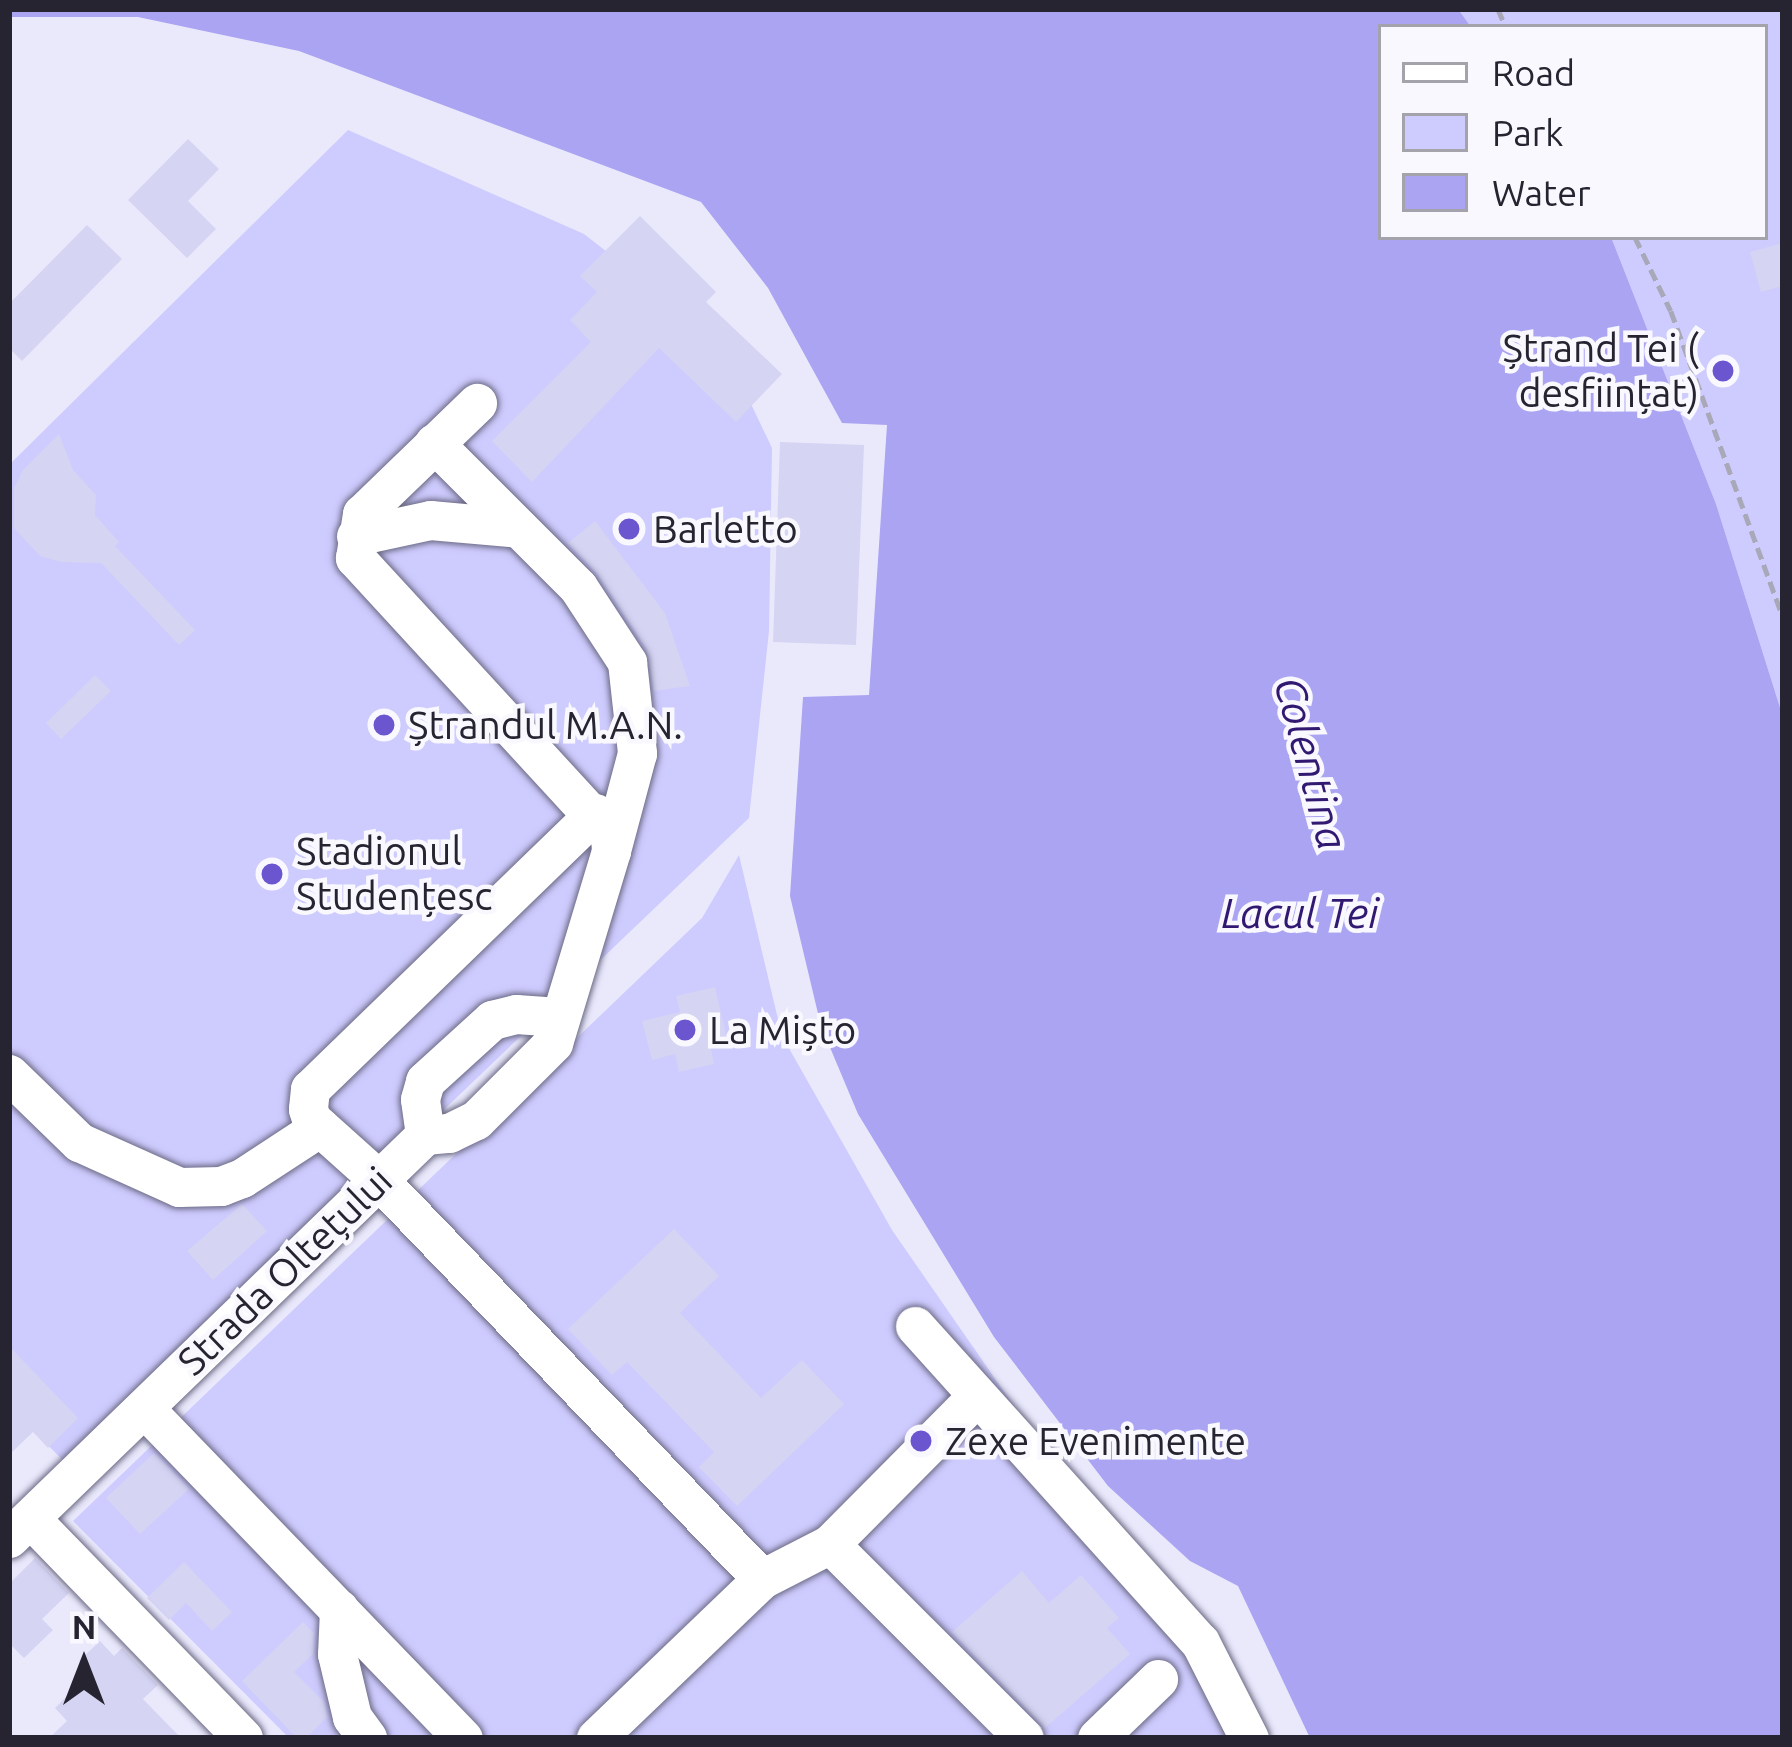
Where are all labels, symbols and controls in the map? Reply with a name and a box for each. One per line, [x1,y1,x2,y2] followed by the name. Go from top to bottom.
[1378,24,1768,240] legend
[1492,52,1575,93] text: Road
[1492,112,1564,153] text: Park
[1492,172,1591,213] text: Water
[1502,326,1699,417] place label: Ștrand Tei ( desființat)
[1710,358,1736,384] marker: Ștrand Tei ( desființat)
[653,506,798,552] place label: Barletto
[616,516,642,542] marker: Barletto
[1264,671,1358,855] water label: Colentina
[408,702,683,748] place label: Ștrandul M.A.N.
[371,712,397,738] marker: Ștrandul M.A.N.
[296,829,492,920] place label: Stadionul Studențesc
[259,861,285,887] marker: Stadionul Studențesc
[1221,888,1379,938] water label: Lacul Tei
[709,1007,856,1053] place label: La Mișto
[672,1017,698,1043] marker: La Mișto
[168,1157,402,1385] street label: Strada Oltețului
[945,1418,1246,1464] place label: Zexe Evenimente
[908,1428,934,1454] marker: Zexe Evenimente
[24,1603,144,1723] north arrow
[72,1608,96,1645] text: N

